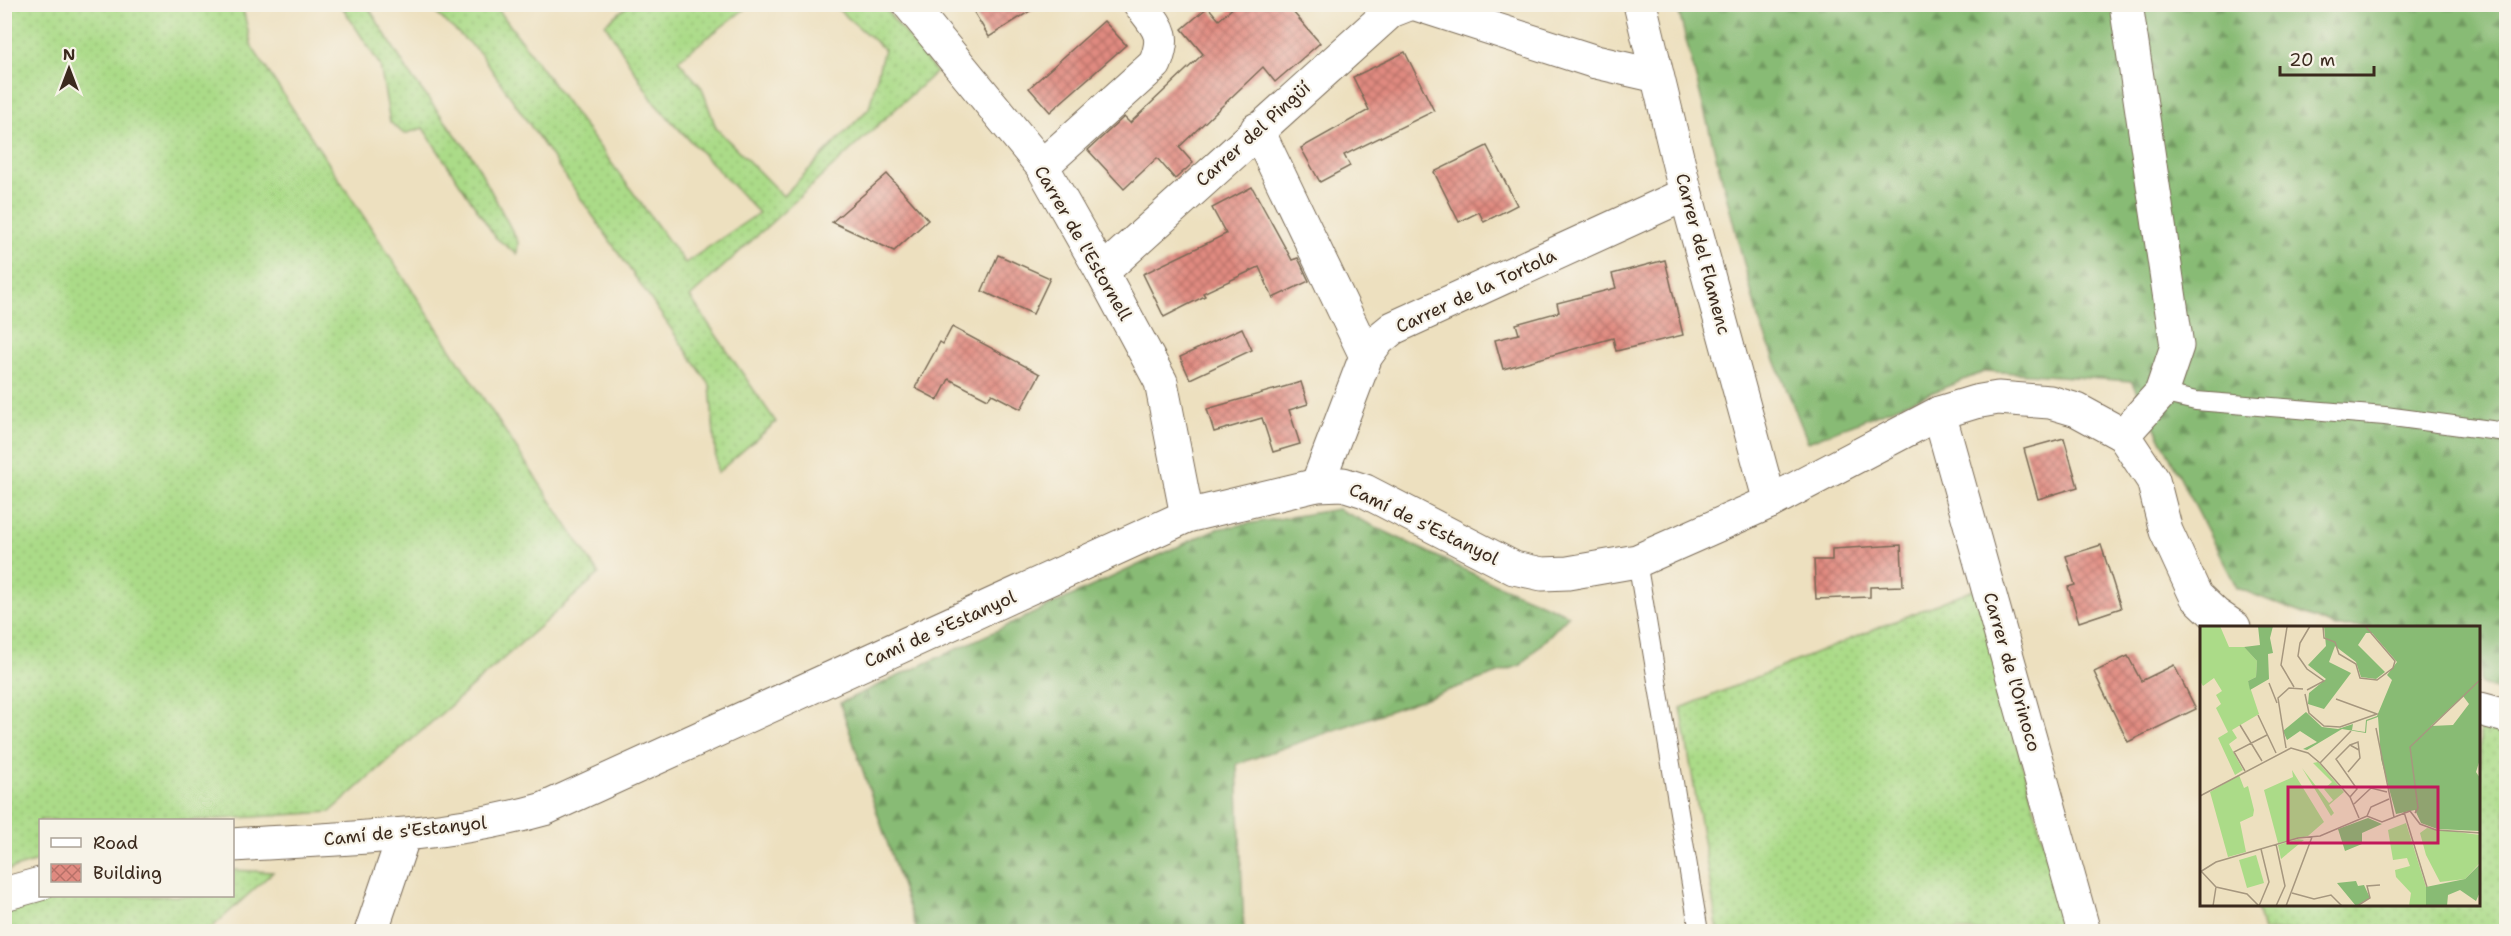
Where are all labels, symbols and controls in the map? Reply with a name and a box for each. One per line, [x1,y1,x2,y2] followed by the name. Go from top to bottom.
[39,39,99,99] north arrow
[2280,39,2374,77] scale bar
[63,44,75,65] text: N
[2289,48,2335,72] text: 20 m
[1190,76,1316,192] street label: Carrer del Pingüí
[1029,161,1137,325] street label: Carrer de l'Estornell
[1670,171,1736,337] street label: Carrer del Flamenc
[1392,243,1560,339] street label: Carrer de la Tortola
[1345,477,1503,571] street label: Camí de s'Estanyol
[860,585,1020,673] street label: Camí de s'Estanyol
[1978,590,2046,754] street label: Carrer de l'Orinoco
[2200,626,2481,906] inset map
[322,810,488,851] street label: Camí de s'Estanyol
[39,819,234,897] legend
[93,831,138,855] text: Road
[93,861,162,885] text: Building

